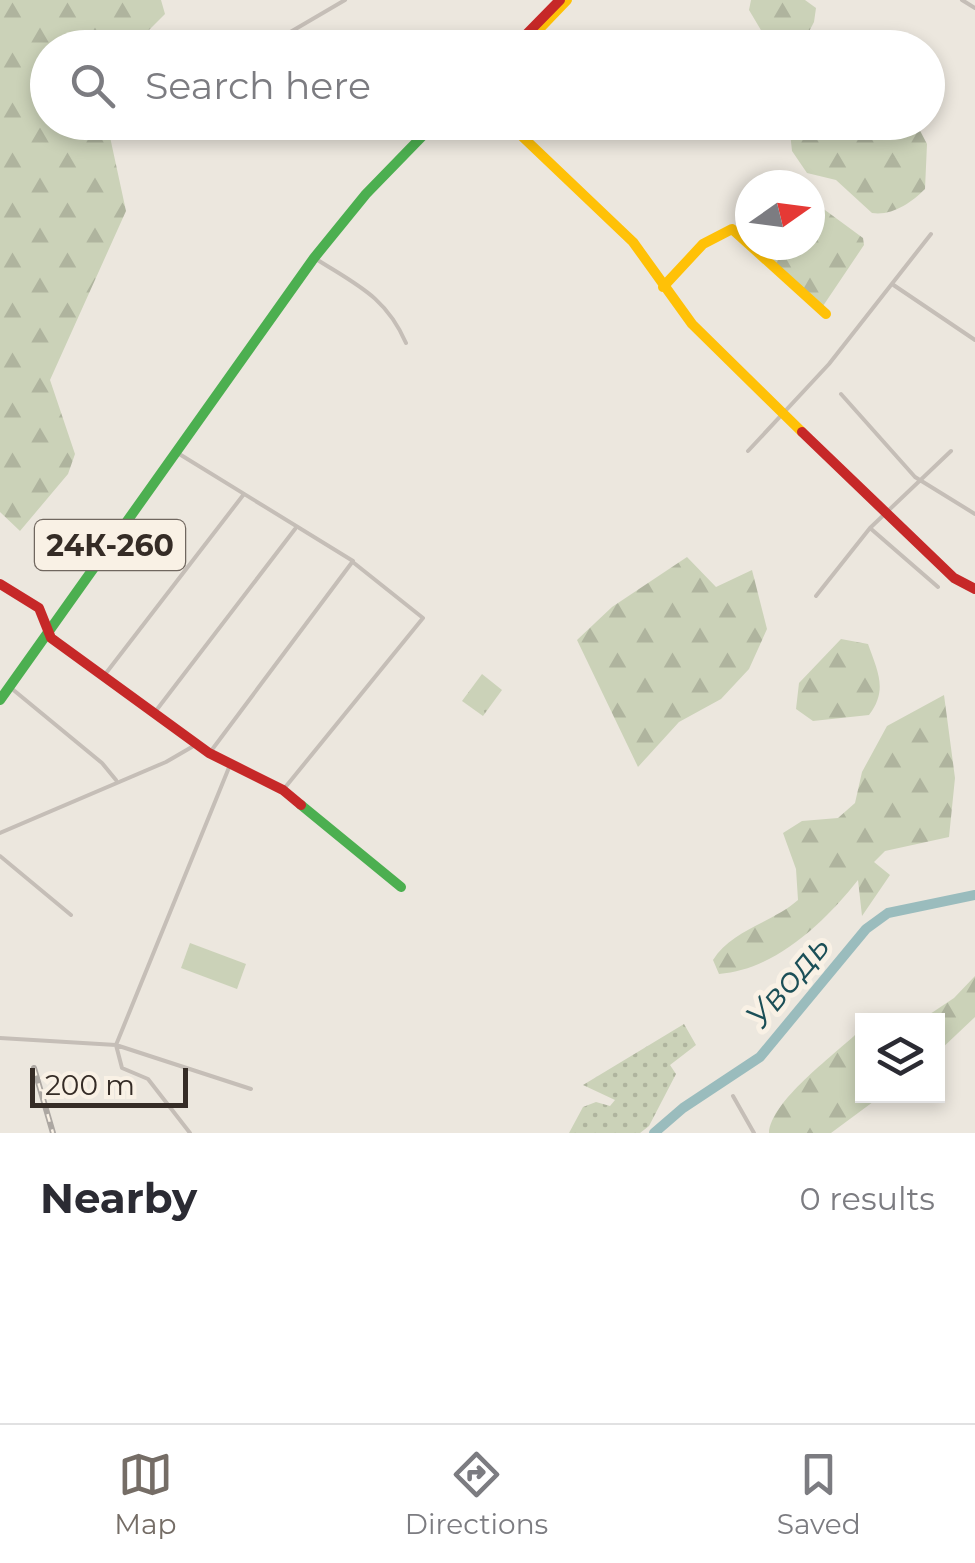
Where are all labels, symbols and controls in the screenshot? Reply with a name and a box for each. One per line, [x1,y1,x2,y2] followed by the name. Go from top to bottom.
[30,30,945,140] search box
[65,58,120,113] icon: search
[145,62,371,109] text: Search here
[735,170,825,260] north arrow
[35,520,185,570] road number: 24К-260
[736,926,838,1036] water label: Уводь
[855,1013,945,1103] map controls
[855,1013,945,1103] button: layers
[30,1063,188,1108] scale bar
[45,1068,135,1102] text: 200 m
[40,1172,197,1224] text: Nearby
[800,1179,935,1218] text: 0 results
[114,1447,176,1541] tab: Map
[405,1447,548,1541] tab: Directions
[777,1447,861,1541] tab: Saved

